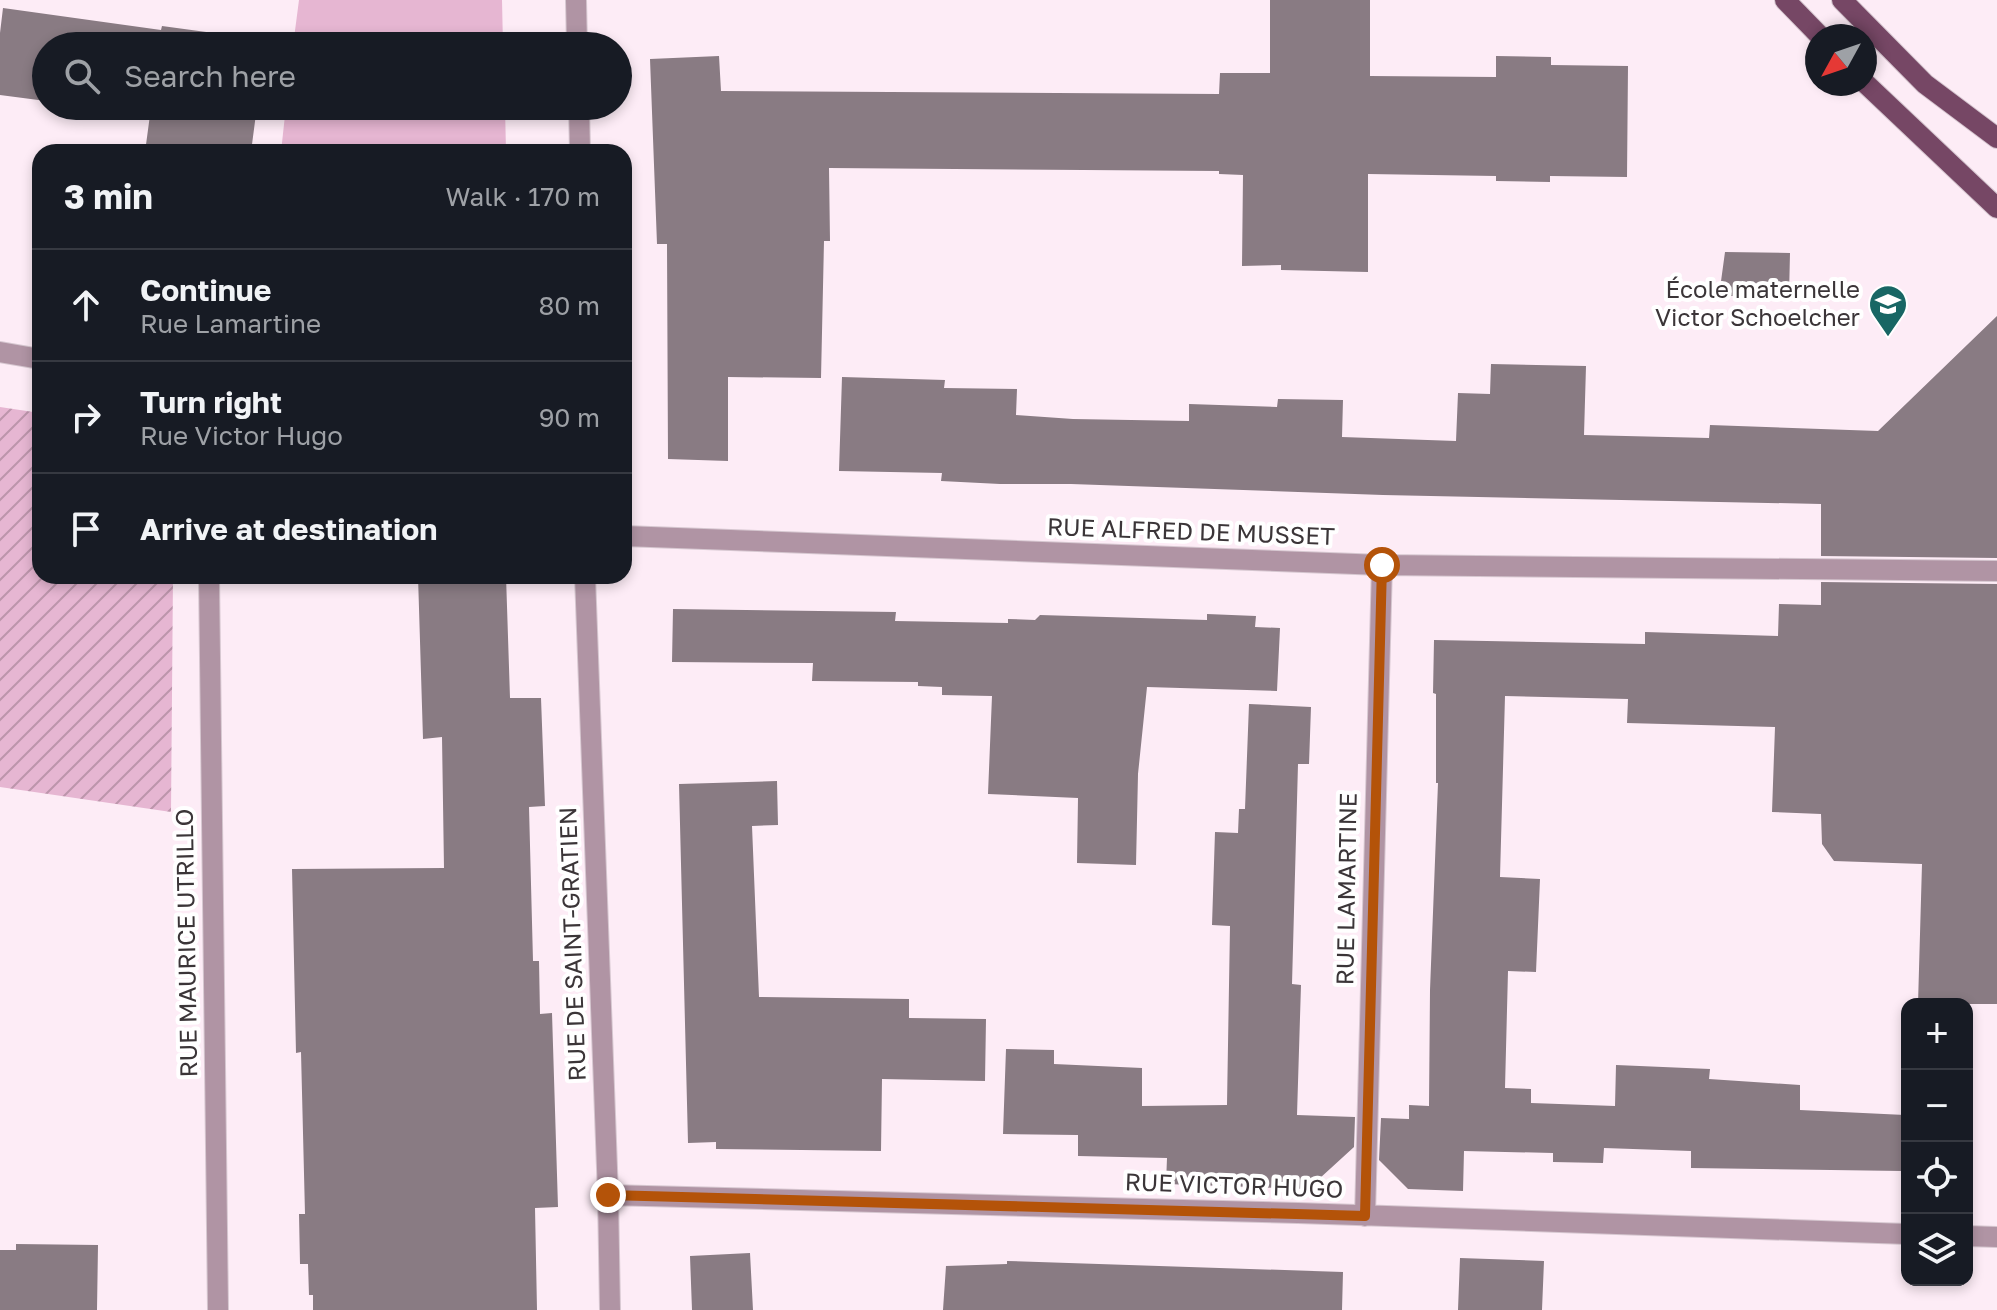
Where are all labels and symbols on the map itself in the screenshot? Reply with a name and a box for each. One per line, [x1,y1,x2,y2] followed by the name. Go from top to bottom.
[1805,24,1877,96] north arrow
[1655,274,1860,331] place label: École maternelle Victor Schoelcher
[1867,283,1909,338] school or university icon: École maternelle Victor Schoelcher
[1047,511,1336,550] street label: RUE ALFRED DE MUSSET
[1364,547,1400,583] route start
[1329,792,1362,986] street label: RUE LAMARTINE
[552,806,591,1082] street label: RUE DE SAINT-GRATIEN
[169,808,202,1078] street label: RUE MAURICE UTRILLO
[1124,1166,1344,1203] street label: RUE VICTOR HUGO
[590,1177,626,1213] route end

